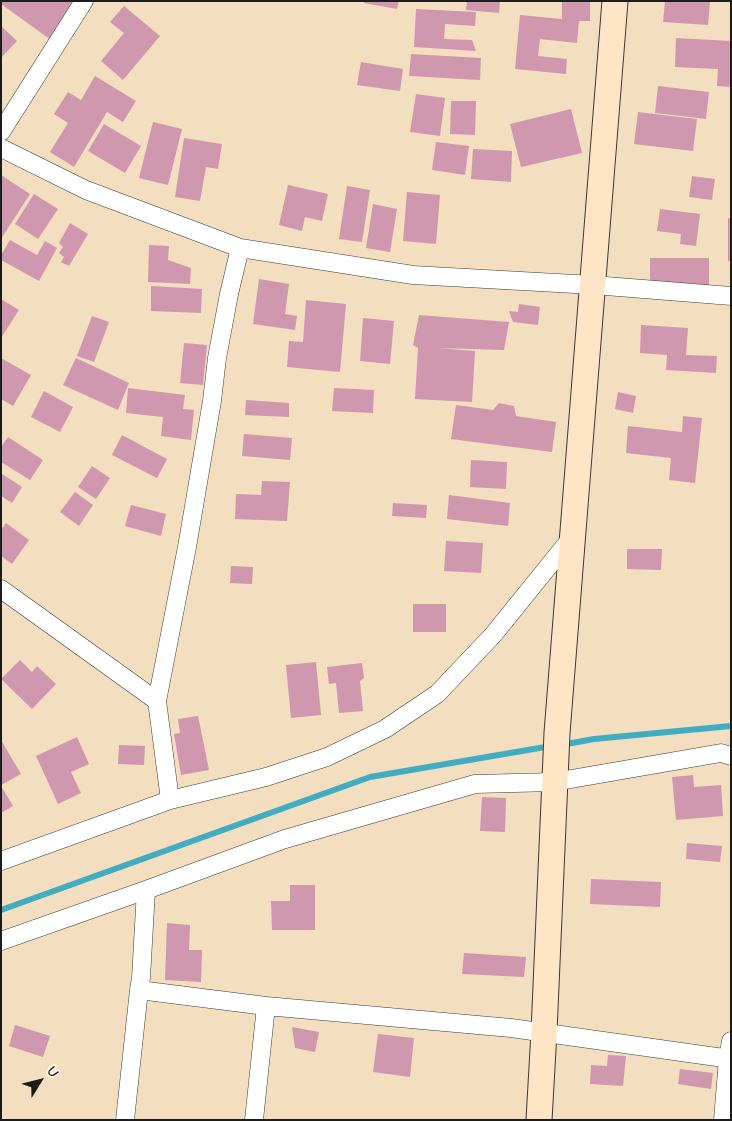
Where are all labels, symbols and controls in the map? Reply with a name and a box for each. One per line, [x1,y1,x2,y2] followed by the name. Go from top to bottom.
[15,1056,65,1106] north arrow
[43,1063,62,1081] text: U

